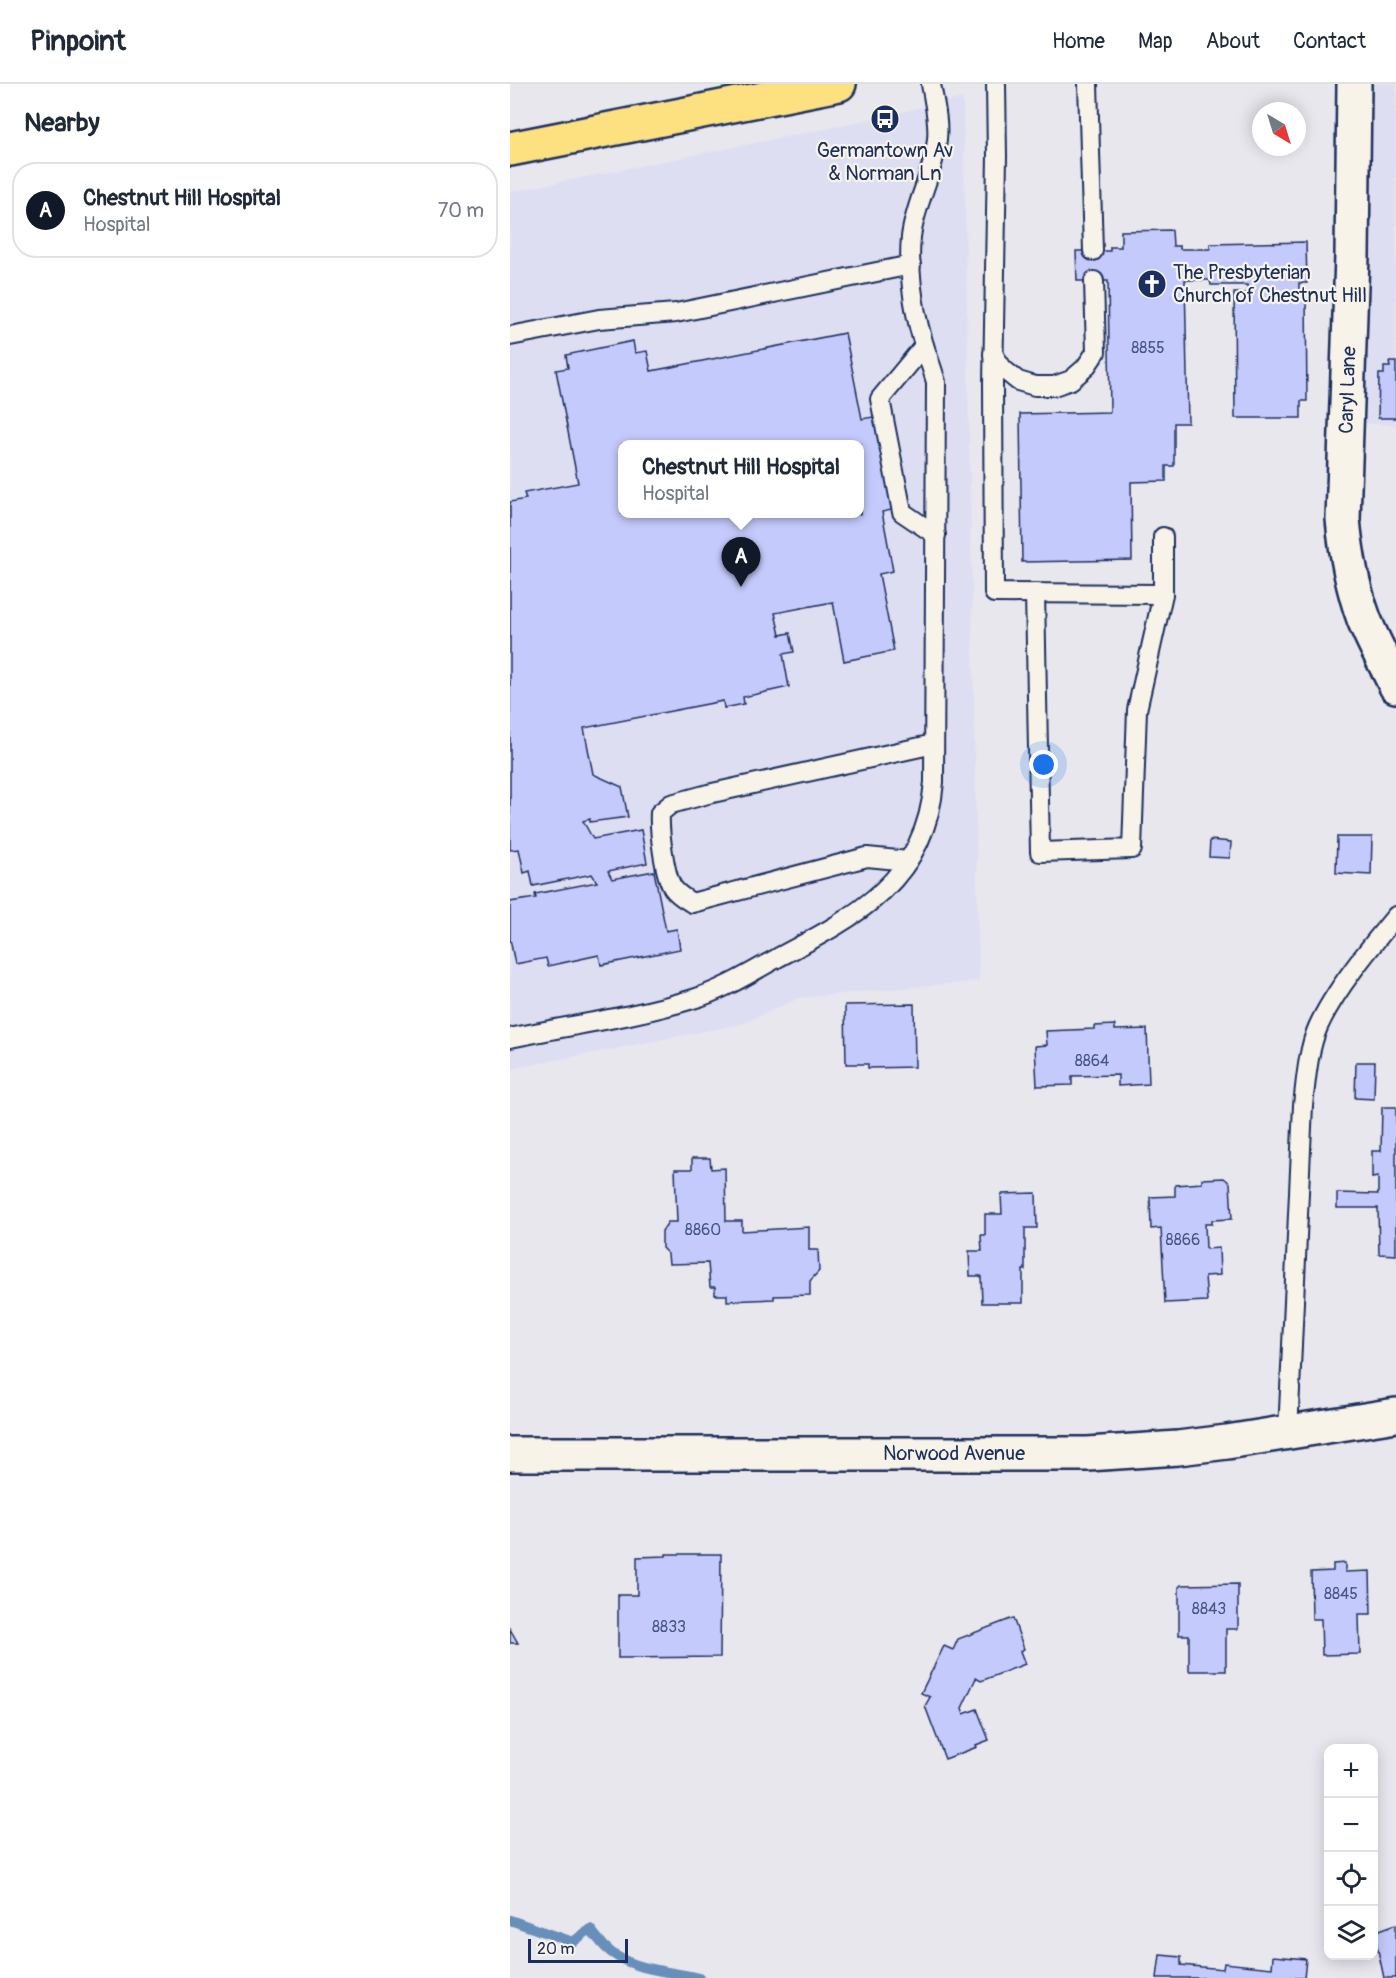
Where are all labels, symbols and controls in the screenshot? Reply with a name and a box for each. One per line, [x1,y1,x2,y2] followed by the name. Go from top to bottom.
[30,24,126,59] text: Pinpoint
[1052,28,1105,55] text: Home
[1138,28,1173,55] text: Map
[1206,28,1260,55] text: About
[1293,28,1366,55] text: Contact
[1252,102,1306,156] north arrow
[869,103,901,135] bus stop icon: Germantown Av & Norman Ln
[24,107,100,139] text: Nearby
[817,138,953,186] place label: Germantown Av & Norman Ln
[83,184,281,212] text: Chestnut Hill Hospital
[39,198,52,223] text: A
[438,198,484,223] text: 70 m
[83,212,150,237] text: Hospital
[1173,260,1367,308] place label: The Presbyterian Church of Chestnut Hill
[1136,268,1168,300] church icon: The Presbyterian Church of Chestnut Hill
[1131,338,1165,358] house number: 8855
[1333,346,1362,434] street label: Caryl Lane
[618,440,864,518] popup
[642,453,840,481] text: Chestnut Hill Hospital
[642,481,710,506] text: Hospital
[722,538,760,587] pin: A
[1029,750,1058,779] your location
[1075,1051,1109,1071] house number: 8864
[685,1220,721,1240] house number: 8860
[1166,1230,1200,1250] house number: 8866
[883,1441,1025,1466] street label: Norwood Avenue
[1324,1584,1358,1604] house number: 8845
[1192,1599,1226,1619] house number: 8843
[652,1617,686,1637] house number: 8833
[1324,1744,1378,1960] map controls
[1324,1744,1378,1798] button: +
[1324,1798,1378,1852] button: −
[1324,1852,1378,1906] button: locate
[1324,1906,1378,1960] button: layers
[528,1936,628,1964] scale bar
[537,1939,575,1959] text: 20 m

